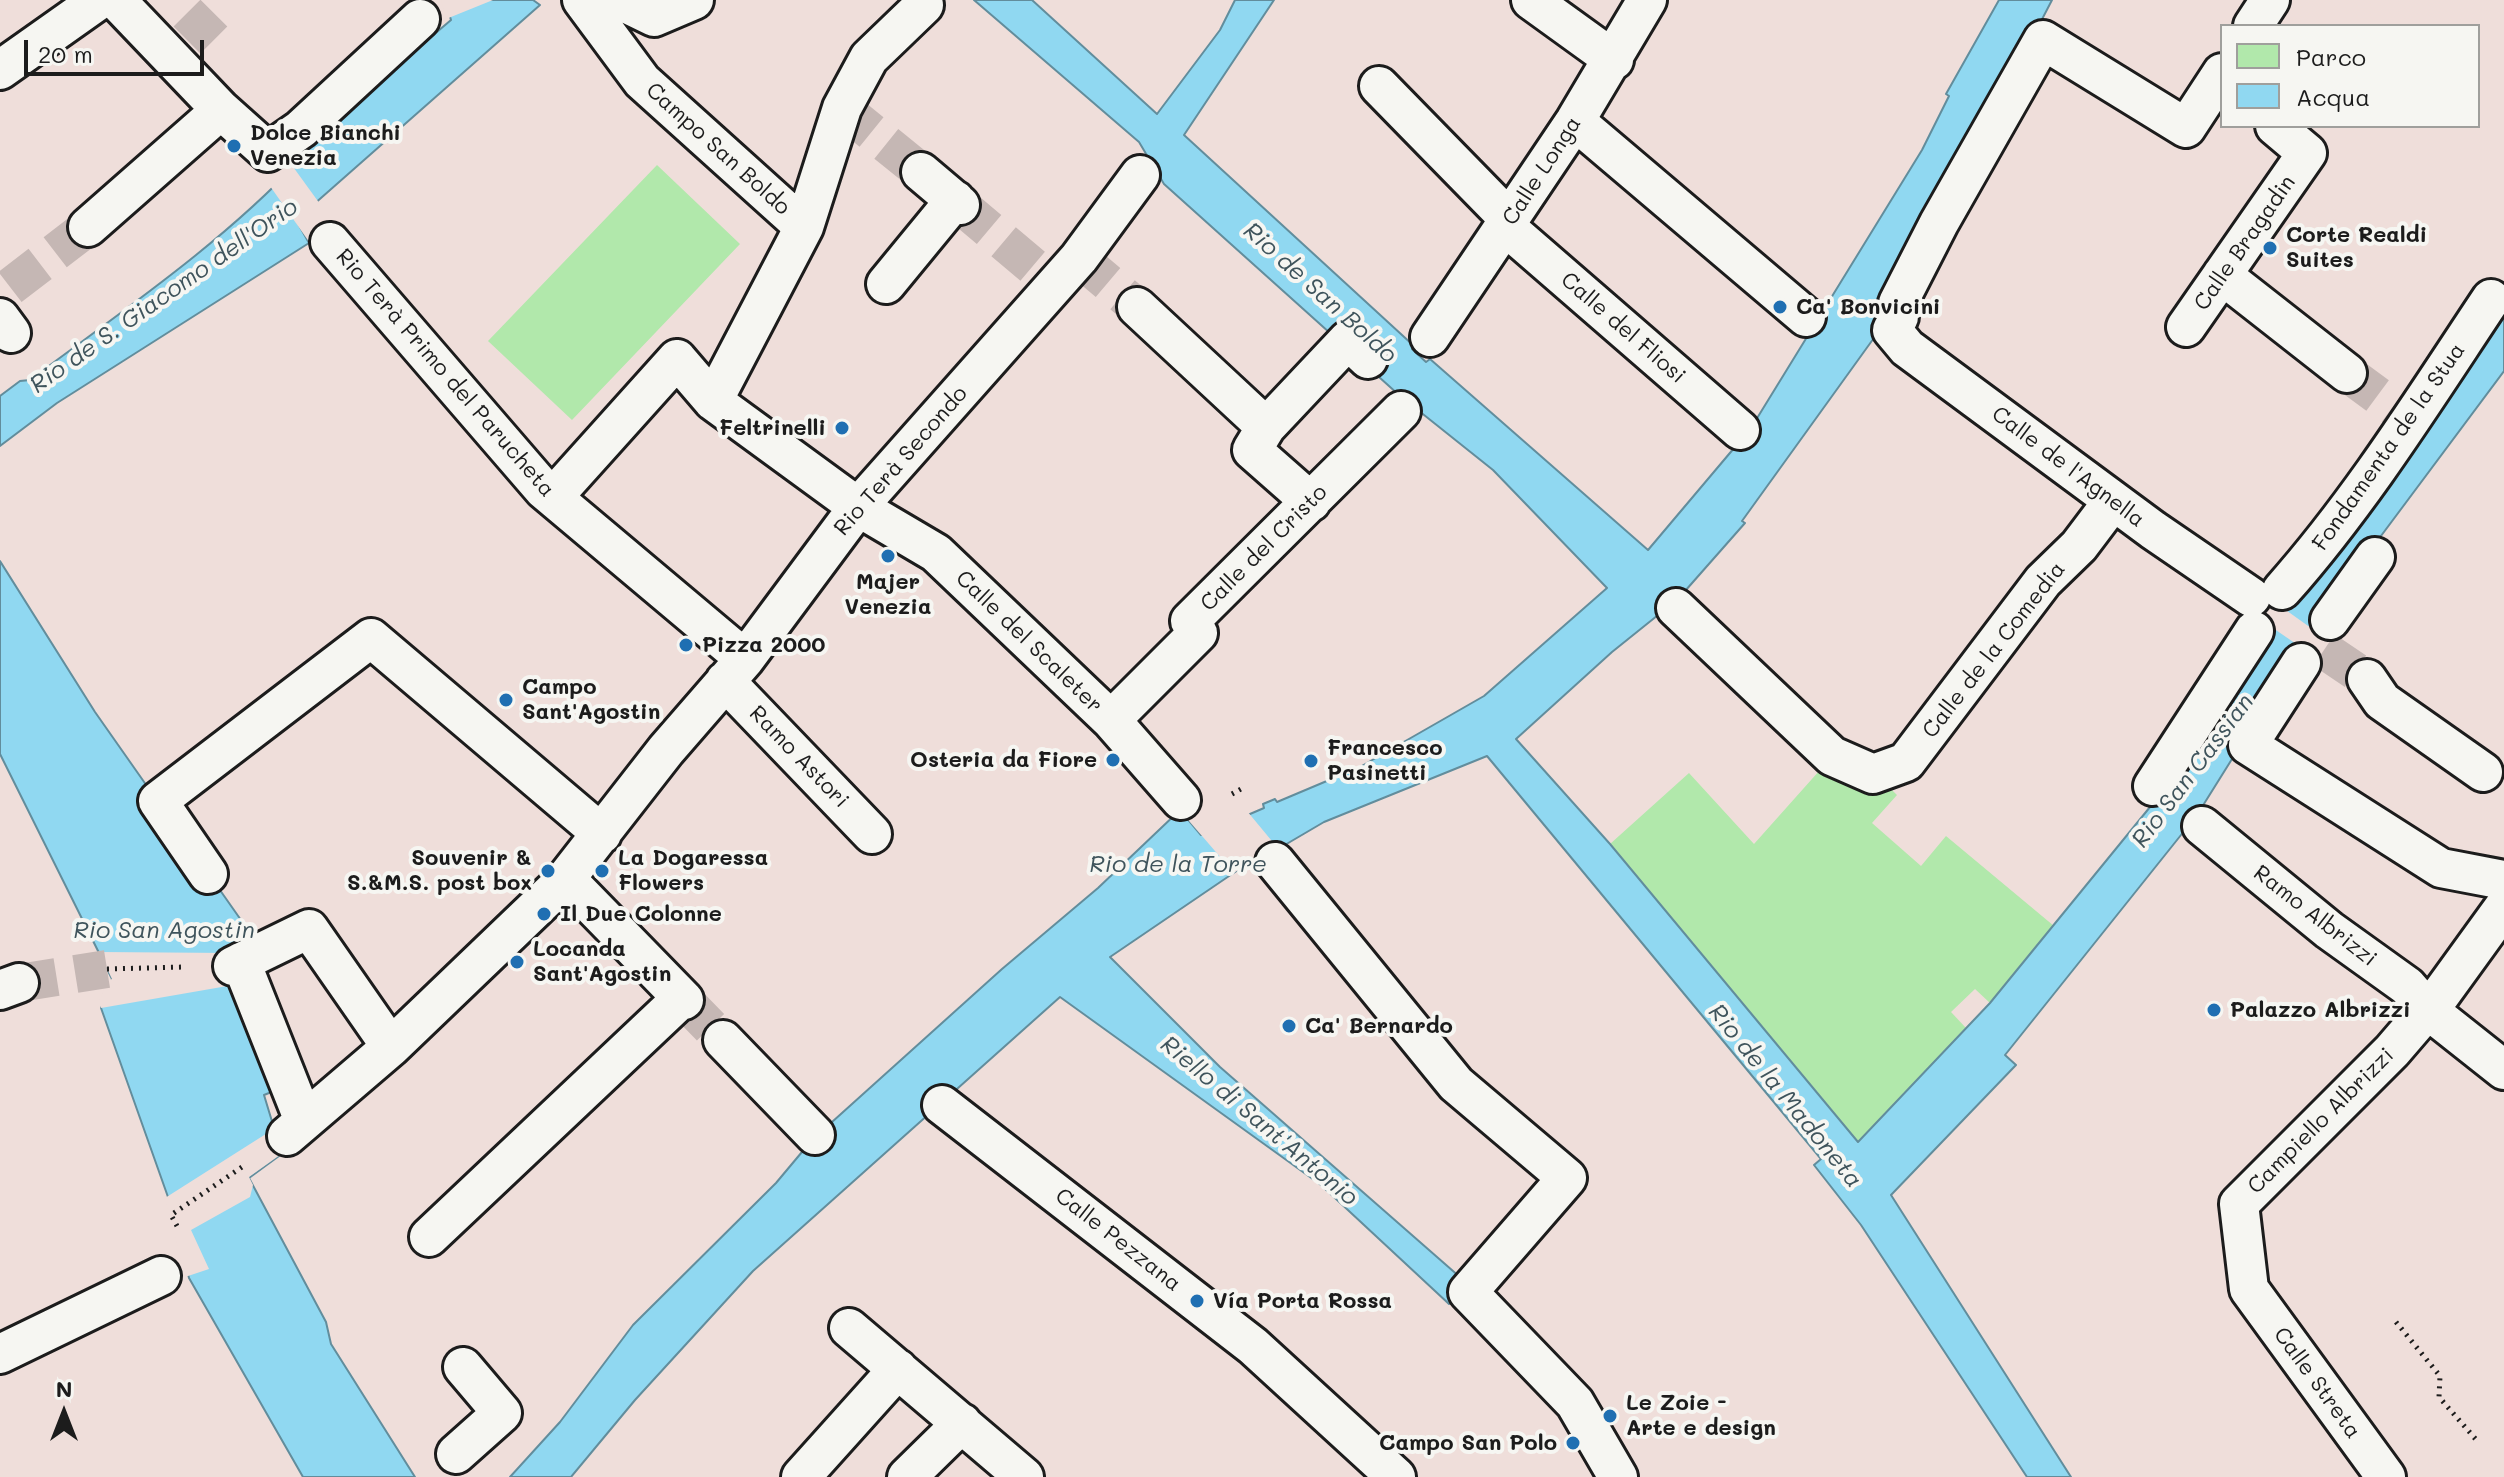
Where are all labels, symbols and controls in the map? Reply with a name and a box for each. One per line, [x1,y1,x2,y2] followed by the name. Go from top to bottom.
[28,24,208,74] scale bar
[2220,24,2480,128] legend
[38,38,93,69] text: 20 m
[2296,41,2366,72] text: Parco
[640,77,796,221] street label: Campo San Boldo
[2296,81,2370,112] text: Acqua
[1497,112,1587,230] street label: Calle Longa
[250,120,401,172] place label: Dolce Bianchi Venezia
[225,137,243,155] marker: Dolce Bianchi Venezia
[2189,170,2301,316] street label: Calle Bragadin
[25,192,303,400] water label: Rio de S. Giacomo dell'Orio
[1237,217,1403,369] water label: Rio de San Boldo
[2286,222,2427,274] place label: Corte Realdi Suites
[2261,239,2279,257] marker: Corte Realdi Suites
[330,244,560,502] street label: Rio Terà Primo del Parucheta
[1555,267,1691,389] street label: Calle del Fliosi
[1796,294,1940,320] place label: Ca' Bonvicini
[1771,298,1789,316] marker: Ca' Bonvicini
[2307,338,2471,556] street label: Fondamenta de la Stua
[829,381,973,541] street label: Rio Terà Secondo
[1986,401,2150,533] street label: Calle de l'Agnella
[719,415,826,441] place label: Feltrinelli
[833,419,851,437] marker: Feltrinelli
[1195,479,1333,617] street label: Calle del Cristo
[879,547,897,565] marker: Majer Venezia
[1917,557,2071,743] street label: Calle de la Comedia
[950,565,1108,719] street label: Calle del Scaleter
[845,569,931,620] place label: Majer Venezia
[702,632,825,658] place label: Pizza 2000
[677,636,695,654] marker: Pizza 2000
[522,674,660,726] place label: Campo Sant'Agostin
[2126,688,2260,854] water label: Rio San Cassian
[497,691,515,709] marker: Campo Sant'Agostin
[744,700,854,814] street label: Ramo Astori
[1327,735,1443,786] place label: Francesco Pasinetti
[910,747,1097,773] place label: Osteria da Fiore
[1104,751,1122,769] marker: Osteria da Fiore
[1302,752,1320,770] marker: Francesco Pasinetti
[347,845,532,896] place label: Souvenir & S.&M.S. post box
[618,845,768,896] place label: La Dogaressa Flowers
[1089,851,1267,879] water label: Rio de la Torre
[2248,860,2382,972] street label: Ramo Albrizzi
[539,862,557,880] marker: Souvenir & S.&M.S. post box
[593,862,611,880] marker: La Dogaressa Flowers
[560,901,722,927] place label: Il Due Colonne
[535,905,553,923] marker: Il Due Colonne
[73,917,255,945] water label: Rio San Agostin
[533,936,671,988] place label: Locanda Sant'Agostin
[508,953,526,971] marker: Locanda Sant'Agostin
[2230,997,2411,1023] place label: Palazzo Albrizzi
[1702,998,1868,1194] water label: Rio de la Madoneta
[2205,1001,2223,1019] marker: Palazzo Albrizzi
[1305,1013,1453,1039] place label: Ca' Bernardo
[1280,1017,1298,1035] marker: Ca' Bernardo
[1154,1030,1364,1212] water label: Riello di Sant'Antonio
[2242,1042,2400,1200] street label: Campiello Albrizzi
[1050,1183,1186,1297] street label: Calle Pezzana
[1213,1288,1392,1314] place label: Vía Porta Rossa
[1188,1292,1206,1310] marker: Vía Porta Rossa
[2268,1322,2366,1444] street label: Calle Streta
[24,1373,104,1453] north arrow
[56,1374,72,1403] text: N
[1626,1390,1776,1442] place label: Le Zoie - Arte e design
[1601,1407,1619,1425] marker: Le Zoie - Arte e design
[1379,1430,1557,1456] place label: Campo San Polo
[1564,1434,1582,1452] marker: Campo San Polo

